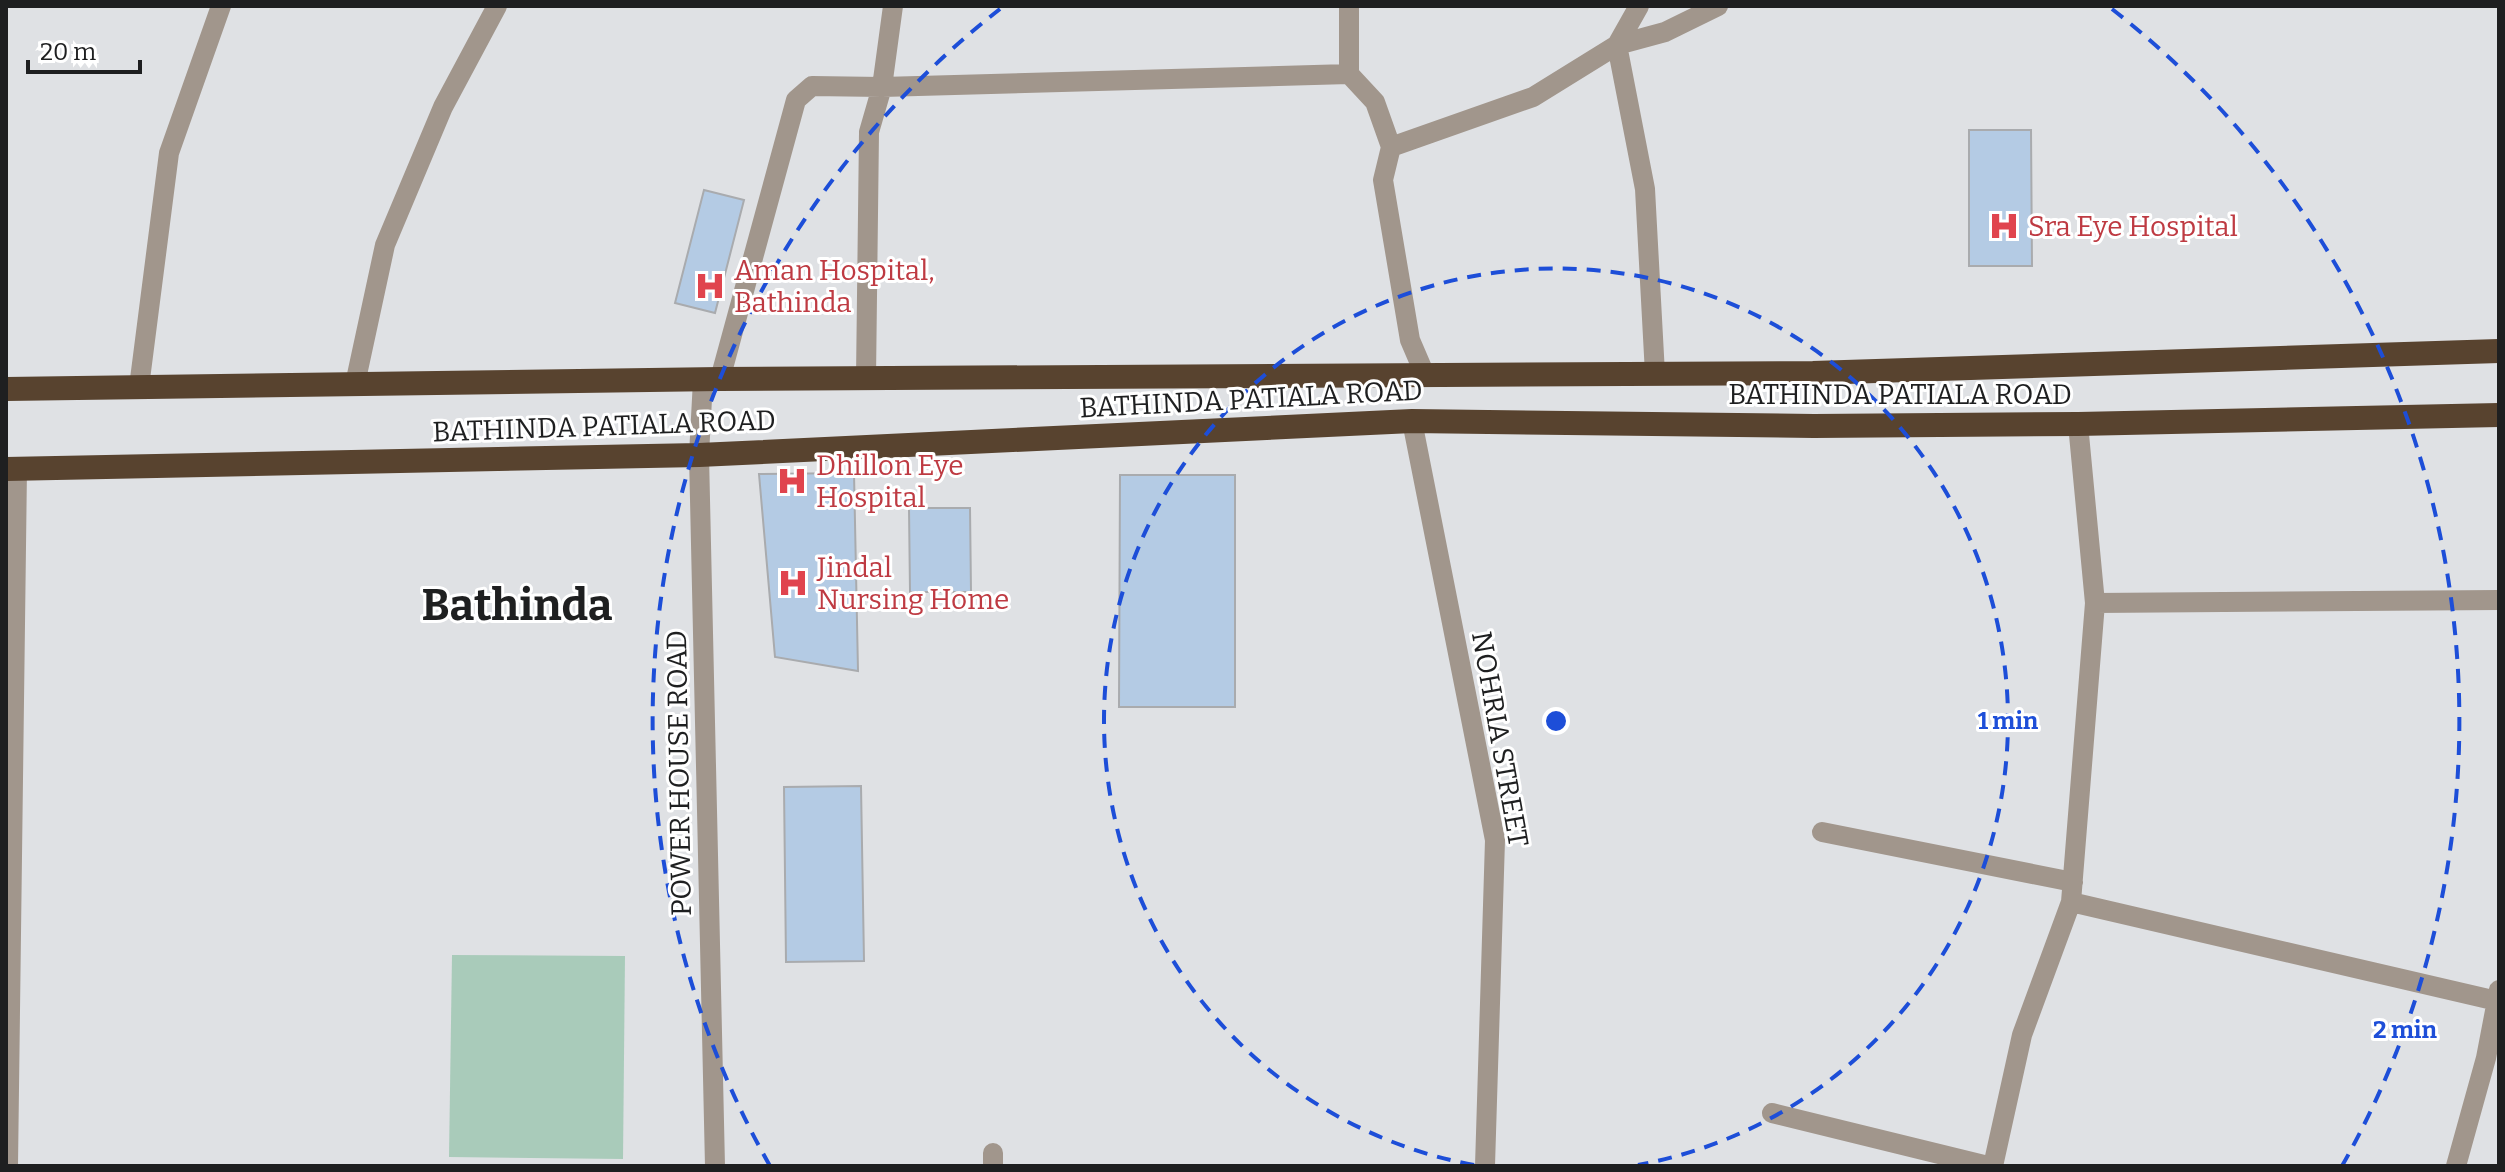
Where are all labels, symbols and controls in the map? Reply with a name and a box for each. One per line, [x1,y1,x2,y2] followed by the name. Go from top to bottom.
[28,24,140,74] scale bar
[40,38,96,66] text: 20 m
[1987,209,2021,243] hospital icon: Sra Eye Hospital
[2028,210,2238,243] place label: Sra Eye Hospital
[734,254,935,319] place label: Aman Hospital, Bathinda
[693,269,727,303] hospital icon: Aman Hospital, Bathinda
[1079,374,1423,424] street label: BATHINDA PATIALA ROAD
[1728,378,2072,411] street label: BATHINDA PATIALA ROAD
[432,404,776,448] street label: BATHINDA PATIALA ROAD
[816,449,964,514] place label: Dhillon Eye Hospital
[775,464,809,498] hospital icon: Dhillon Eye Hospital
[816,551,1009,616] place label: Jindal Nursing Home
[776,566,810,600] hospital icon: Jindal Nursing Home
[422,579,613,632] district label: Bathinda
[1465,629,1535,849] street label: NOHRIA STREET
[660,630,698,916] street label: POWER HOUSE ROAD
[1542,707,1570,735] centre of rings
[1978,707,2039,735] text: 1 min
[2373,1016,2437,1044] text: 2 min

